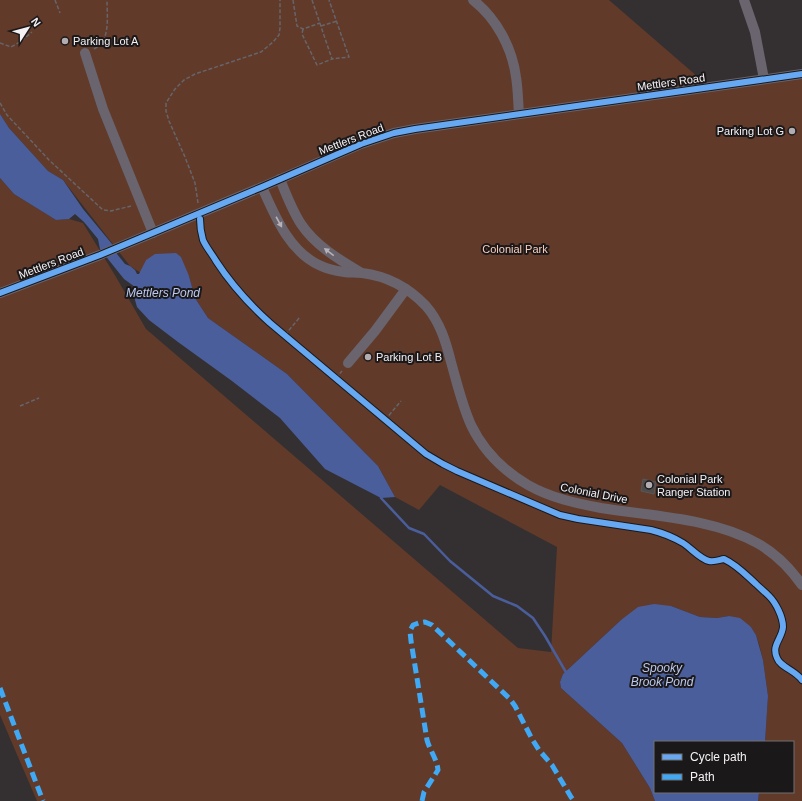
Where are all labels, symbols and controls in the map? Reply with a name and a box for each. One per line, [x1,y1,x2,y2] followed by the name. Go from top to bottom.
[8,8,48,48] north arrow
[29,15,43,29] text: N
[73,35,139,47] place label: Parking Lot A
[60,36,70,46] marker: Parking Lot A
[636,71,706,93] street label: Mettlers Road
[317,121,385,157] street label: Mettlers Road
[717,125,784,137] place label: Parking Lot G
[787,126,797,136] marker: Parking Lot G
[276,216,282,228] one-way arrow
[482,243,548,255] park label: Colonial Park
[17,245,85,281] street label: Mettlers Road
[324,248,334,256] one-way arrow
[126,286,200,300] water label: Mettlers Pond
[376,351,442,363] place label: Parking Lot B
[363,352,373,362] marker: Parking Lot B
[657,473,730,498] place label: Colonial Park Ranger Station
[644,480,654,490] marker: Colonial Park Ranger Station
[559,481,629,505] street label: Colonial Drive
[631,661,694,689] water label: Spooky Brook Pond
[654,741,794,793] legend
[690,750,747,764] text: Cycle path
[690,770,715,784] text: Path

